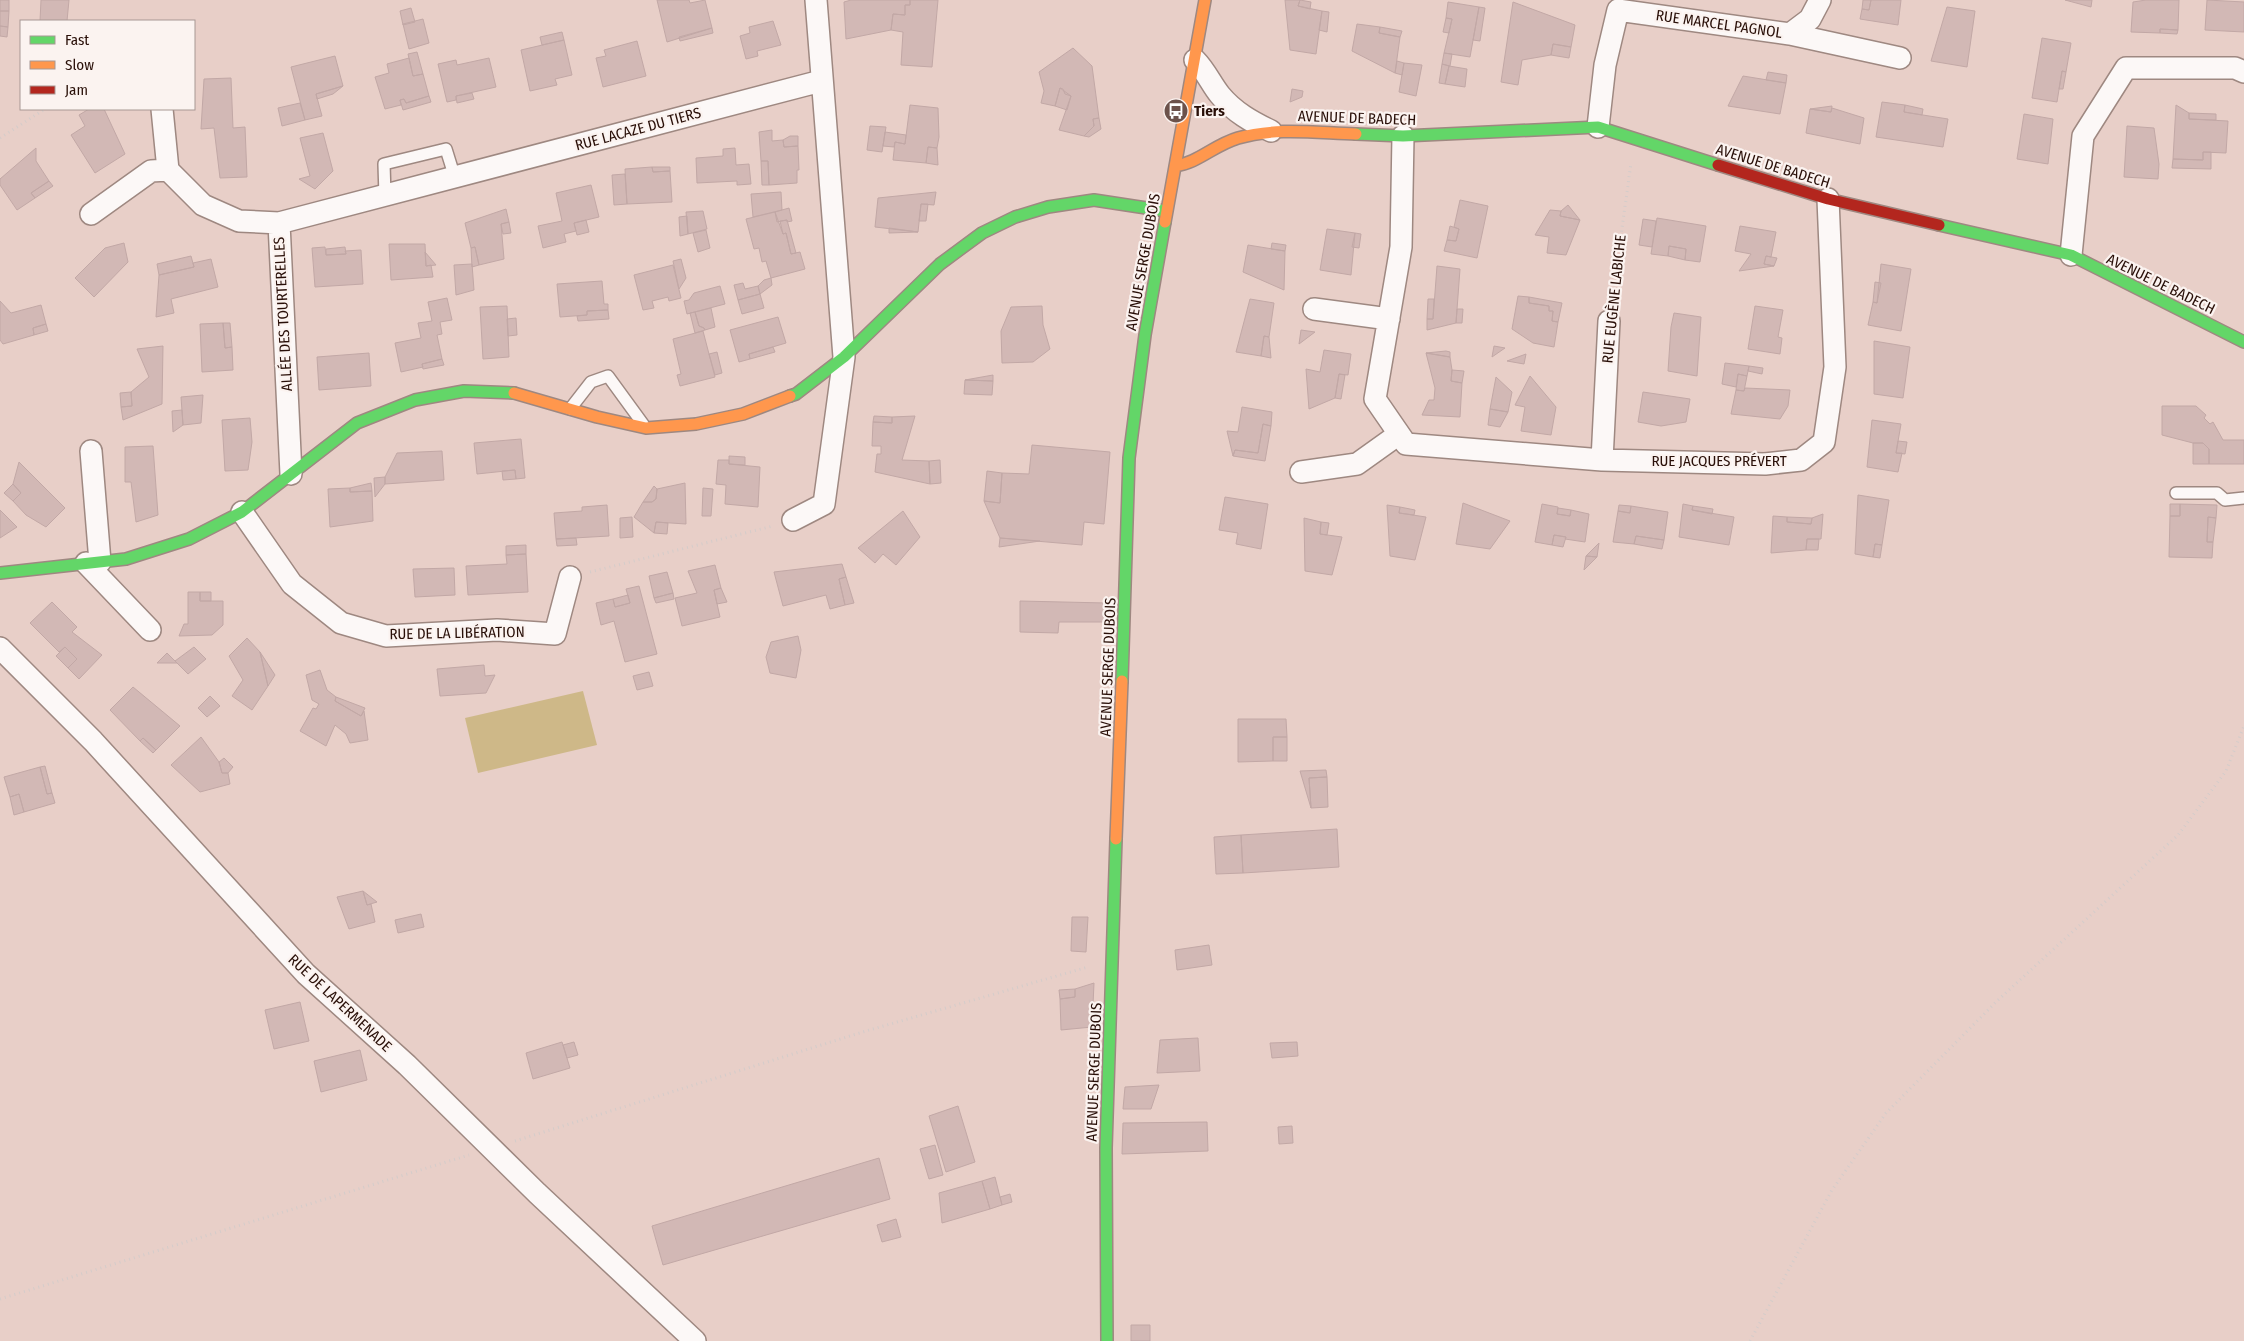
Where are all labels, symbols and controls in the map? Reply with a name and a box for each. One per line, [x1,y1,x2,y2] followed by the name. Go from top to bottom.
[1655,6,1784,42] street label: RUE MARCEL PAGNOL
[20,20,195,110] legend
[65,31,89,49] text: Fast
[65,56,94,74] text: Slow
[65,81,88,99] text: Jam
[1163,98,1189,124] bus stop icon: Tiers
[1194,102,1225,120] place label: Tiers
[573,104,703,154] street label: RUE LACAZE DU TIERS
[1298,107,1416,129] street label: AVENUE DE BADECH
[1714,140,1832,192] street label: AVENUE DE BADECH
[1122,192,1164,332] street label: AVENUE SERGE DUBOIS
[1598,234,1630,364] street label: RUE EUGÈNE LABICHE
[270,236,296,392] street label: ALLÉE DES TOURTERELLES
[2104,250,2218,318] street label: AVENUE DE BADECH
[1651,452,1787,470] street label: RUE JACQUES PRÉVERT
[1097,597,1119,737] street label: AVENUE SERGE DUBOIS
[389,623,525,643] street label: RUE DE LA LIBÉRATION
[285,950,395,1056] street label: RUE DE LAPERMENADE
[1083,1002,1105,1142] street label: AVENUE SERGE DUBOIS

